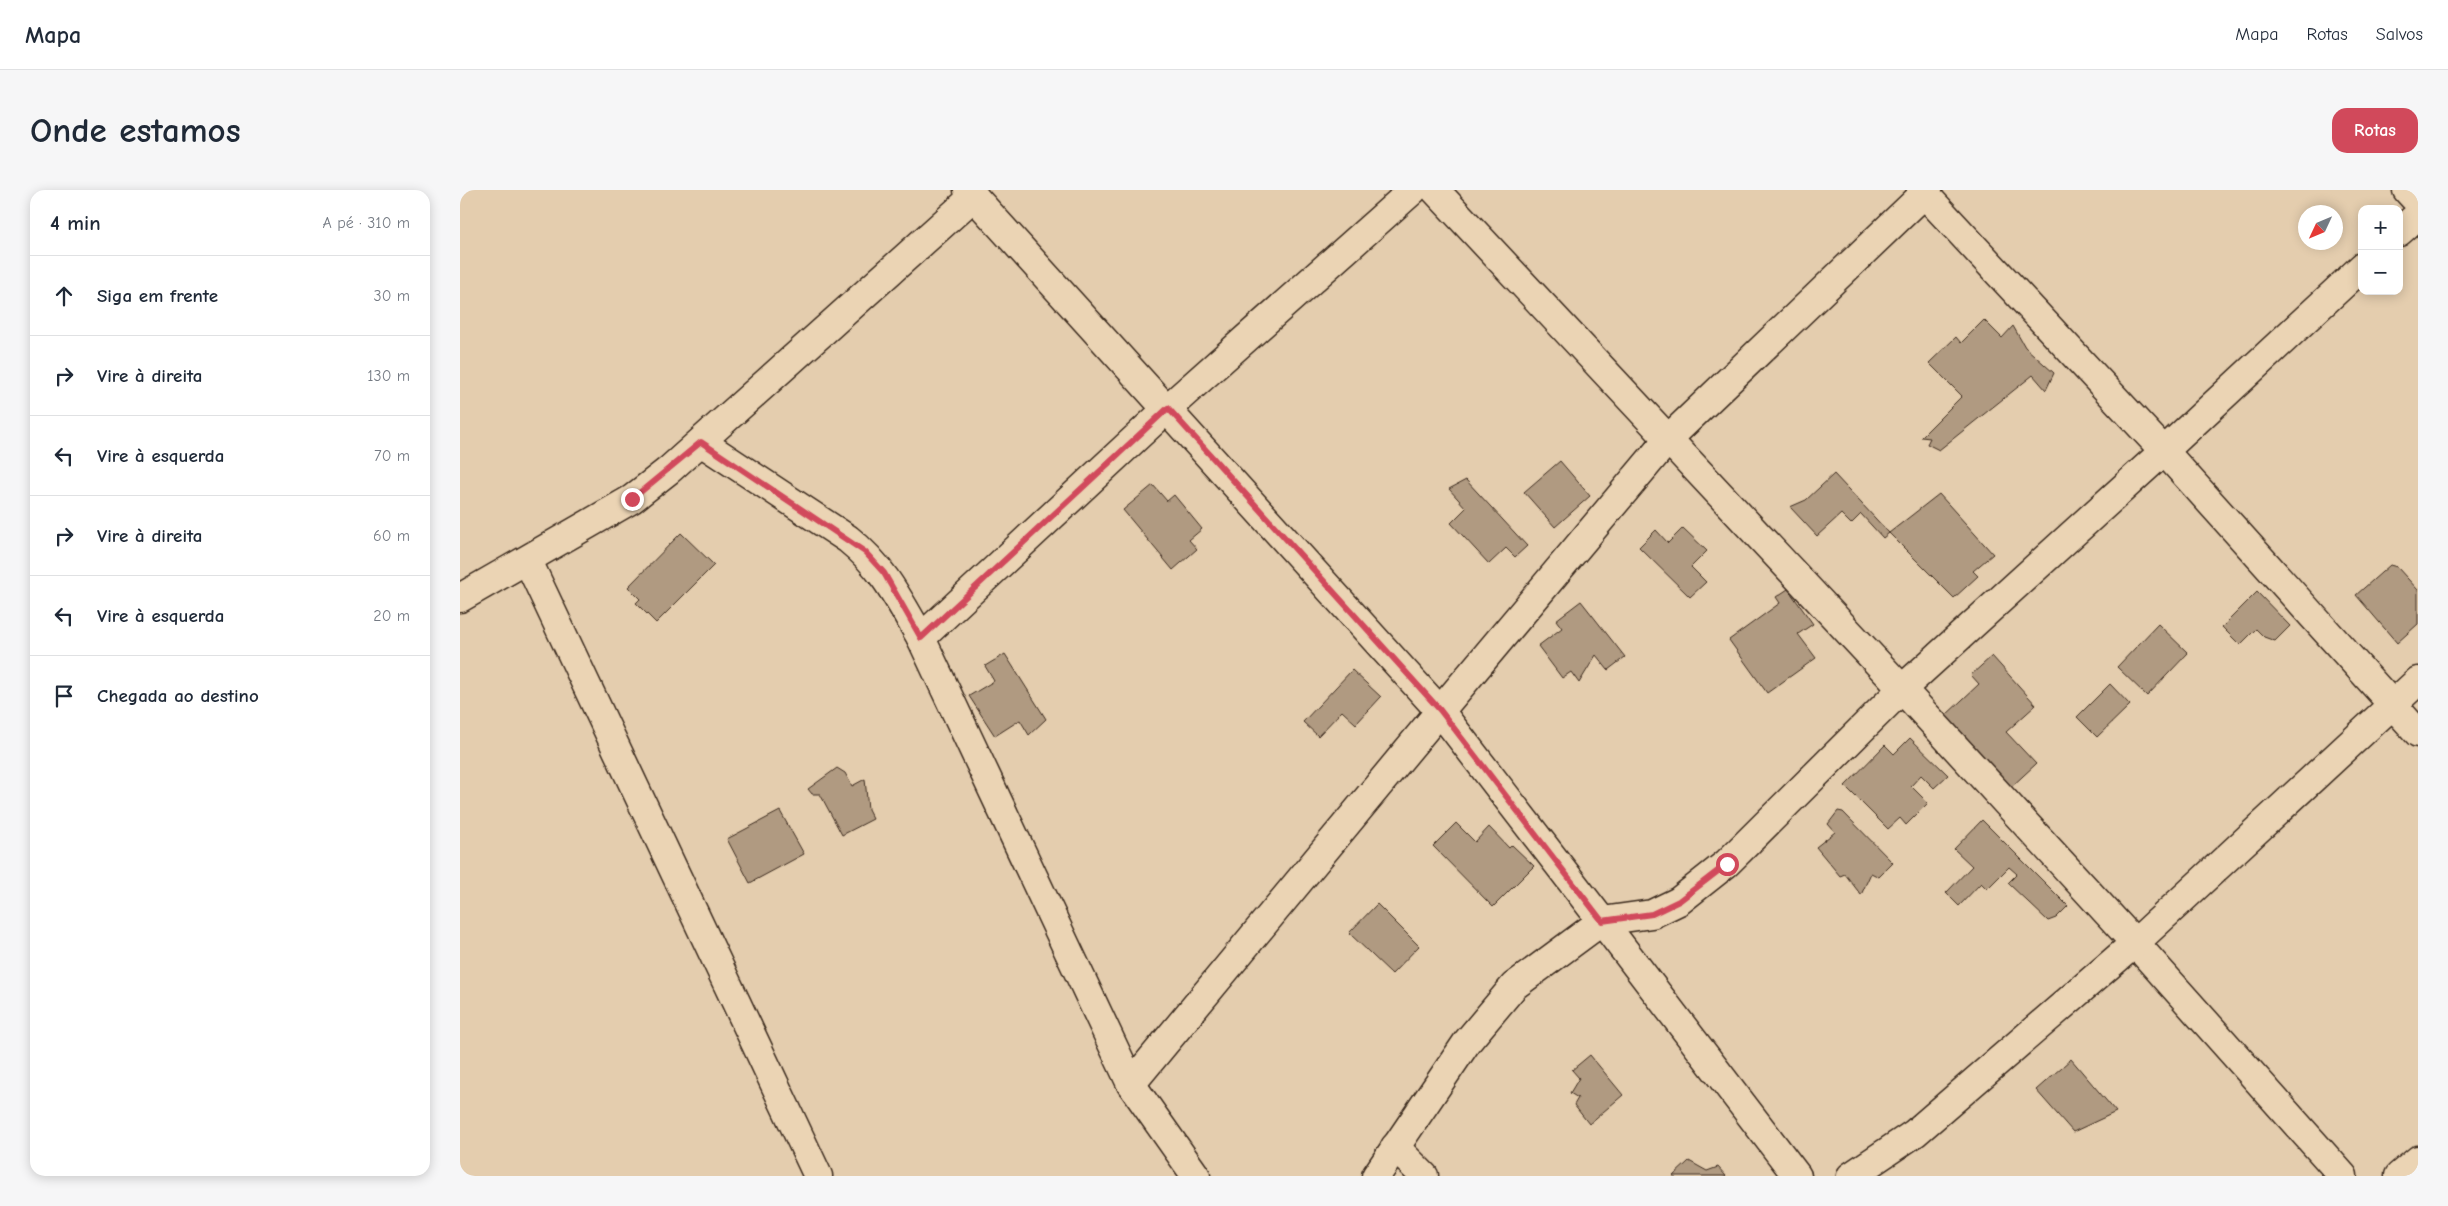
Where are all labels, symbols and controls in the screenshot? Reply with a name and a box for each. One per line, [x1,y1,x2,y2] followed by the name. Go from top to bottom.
[25,21,81,49] text: Mapa
[2235,24,2279,45] text: Mapa
[2307,24,2348,45] text: Rotas
[2376,24,2423,45] text: Salvos
[2332,108,2418,153] button: Rotas
[30,110,241,151] text: Onde estamos
[2298,205,2343,250] north arrow
[2358,205,2403,295] map controls
[2358,205,2403,250] button: +
[50,211,101,235] text: 4 min
[323,214,410,232] text: A pé · 310 m
[2358,250,2403,295] button: −
[50,282,78,310] icon: ahead
[97,285,218,307] text: Siga em frente
[374,287,410,305] text: 30 m
[50,362,78,390] icon: right
[97,365,202,387] text: Vire à direita
[367,367,410,385] text: 130 m
[50,442,78,470] icon: left
[97,445,224,467] text: Vire à esquerda
[374,447,410,465] text: 70 m
[621,488,644,511] route end
[50,522,78,550] icon: right
[97,525,202,547] text: Vire à direita
[373,527,410,545] text: 60 m
[50,602,78,630] icon: left
[97,605,224,627] text: Vire à esquerda
[373,607,410,625] text: 20 m
[50,682,78,710] icon: arrive
[97,685,259,707] text: Chegada ao destino
[1716,853,1739,876] route start

